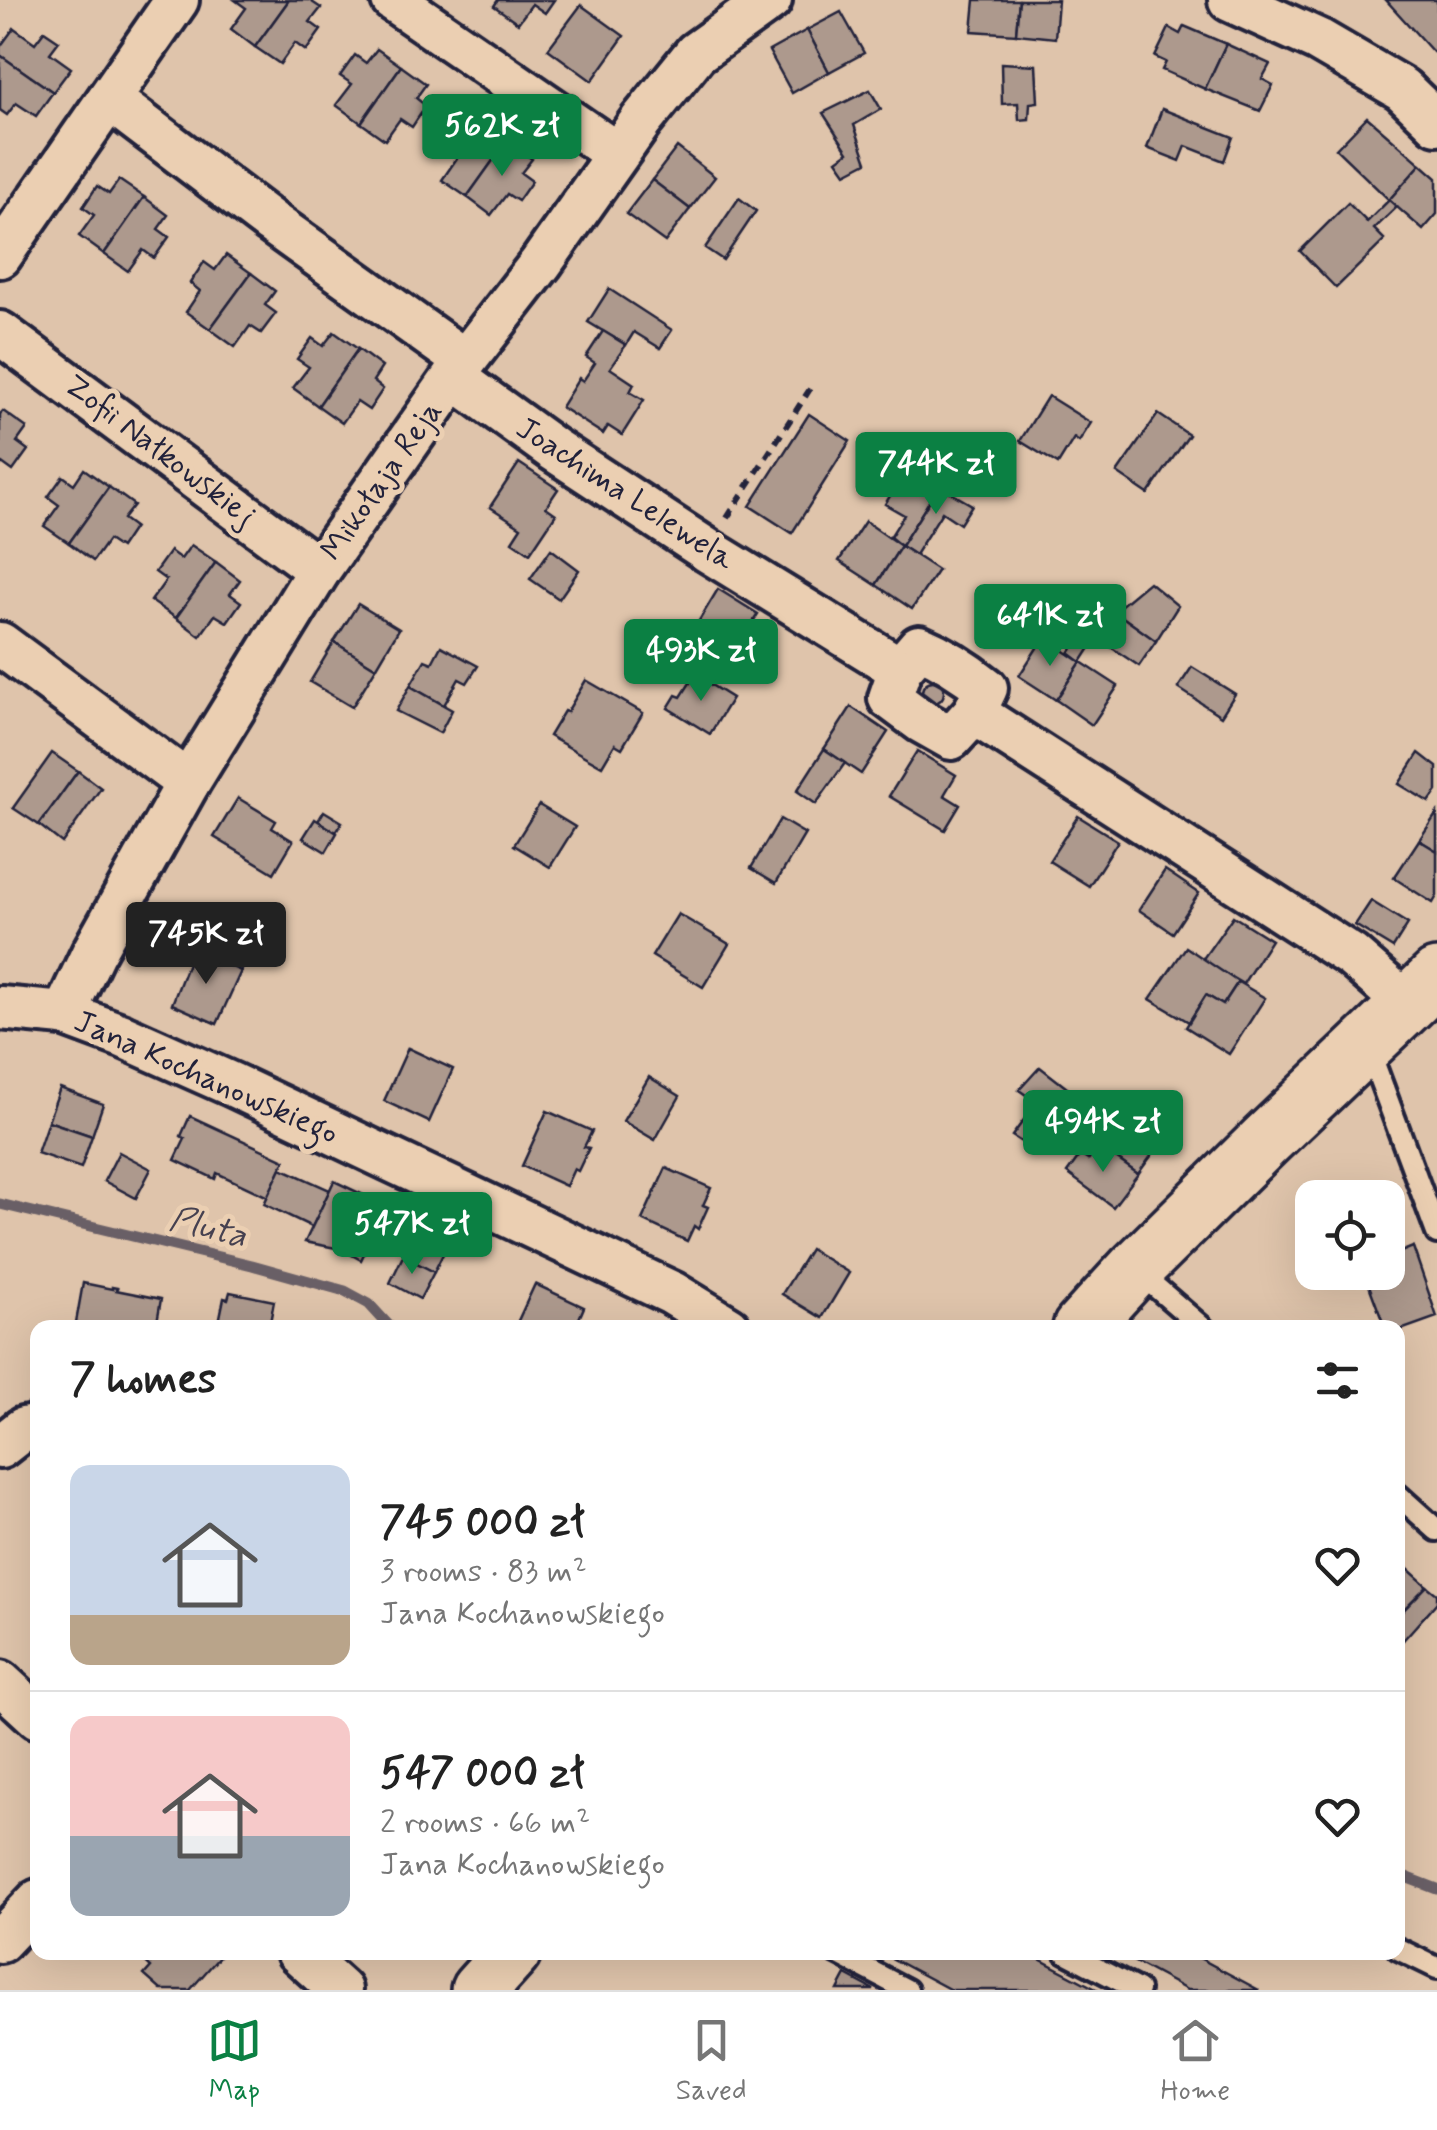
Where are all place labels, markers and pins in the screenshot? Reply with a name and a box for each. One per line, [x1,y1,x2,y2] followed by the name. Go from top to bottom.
[410,94,594,179] pin: 562K zł
[844,432,1028,517] pin: 744K zł
[958,584,1142,669] pin: 641K zł
[609,619,793,704] pin: 493K zł
[114,902,298,987] pin: 745K zł
[1011,1090,1195,1175] pin: 494K zł
[320,1192,504,1277] pin: 547K zł

